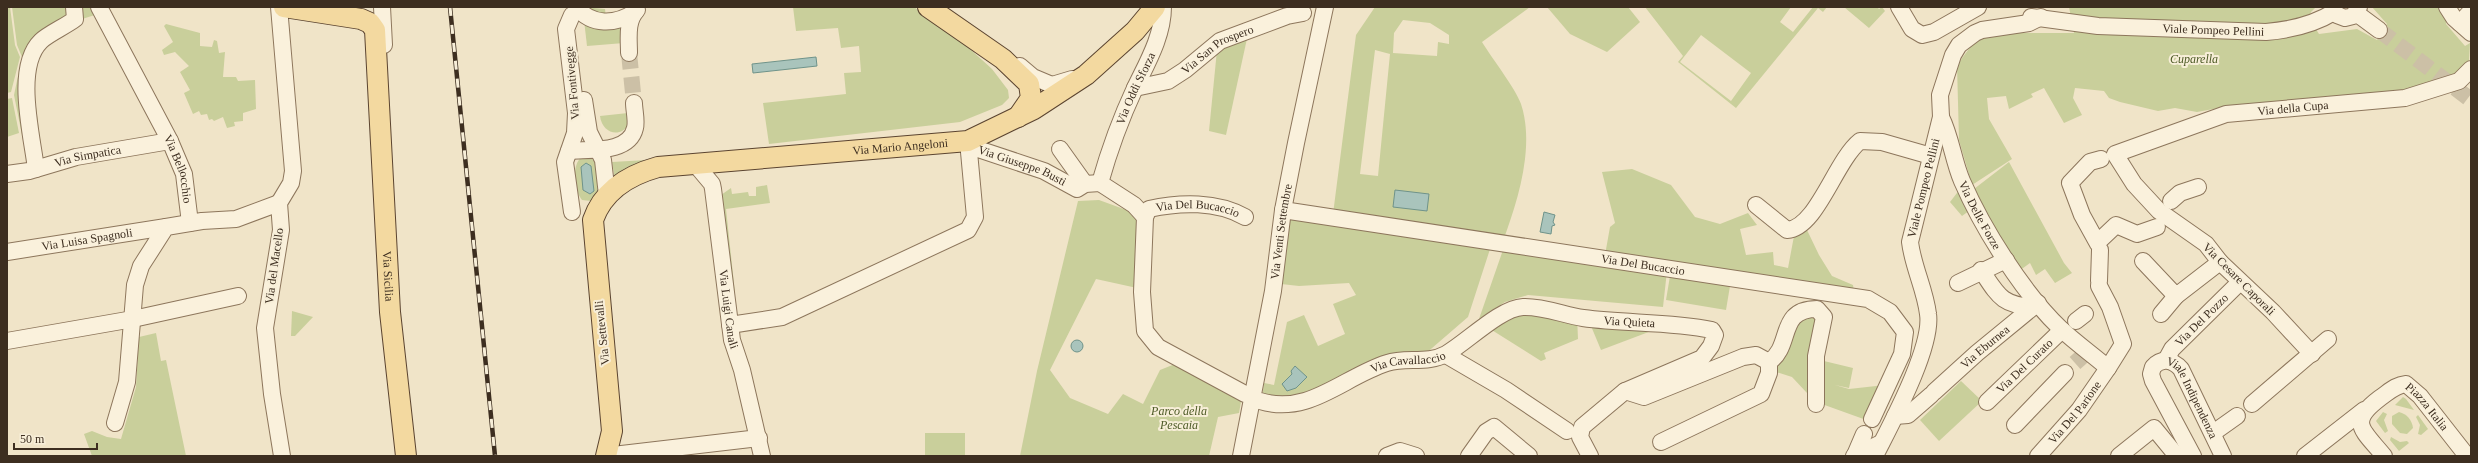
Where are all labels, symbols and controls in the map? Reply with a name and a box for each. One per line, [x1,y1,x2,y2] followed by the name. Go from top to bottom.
[2162,21,2265,39] street label: Viale Pompeo Pellini
[1178,22,1255,77] street label: Via San Prospero
[562,46,582,120] street label: Via Fontivegge
[1113,50,1159,127] street label: Via Oddi Sforza
[2170,52,2218,66] park label: Cuparella
[2257,98,2330,118] street label: Via della Cupa
[161,132,195,204] street label: Via Bellocchio
[852,136,949,158] street label: Via Mario Angeloni
[1904,136,1943,239] street label: Viale Pompeo Pellini
[53,142,123,170] street label: Via Simpatica
[976,143,1069,189] street label: Via Giuseppe Busti
[1956,179,2004,252] street label: Via Delle Forze
[1267,183,1295,280] street label: Via Venti Settembre
[1155,197,1242,220] street label: Via Del Bucaccio
[40,225,134,253] street label: Via Luisa Spagnoli
[262,227,286,305] street label: Via del Macello
[2200,240,2279,319] street label: Via Cesare Caporali
[380,251,396,302] street label: Via Sicilia
[1600,251,1686,278] street label: Via Del Bucaccio
[716,269,742,351] street label: Via Luigi Canali
[2172,291,2231,349] street label: Via Del Pozzo
[592,299,612,366] street label: Via Settevalli
[1603,313,1656,330] street label: Via Quieta
[1958,322,2013,372] street label: Via Eburnea
[1993,336,2056,396] street label: Via Del Curato
[1368,348,1448,376] street label: Via Cavallaccio
[2165,354,2221,442] street label: Viale Indipendenza
[2045,378,2104,447] street label: Via Del Parione
[2403,380,2452,434] street label: Piazza Italia
[1150,404,1207,432] park label: Parco della Pescaia
[14,425,97,451] scale bar
[20,432,45,446] text: 50 m

